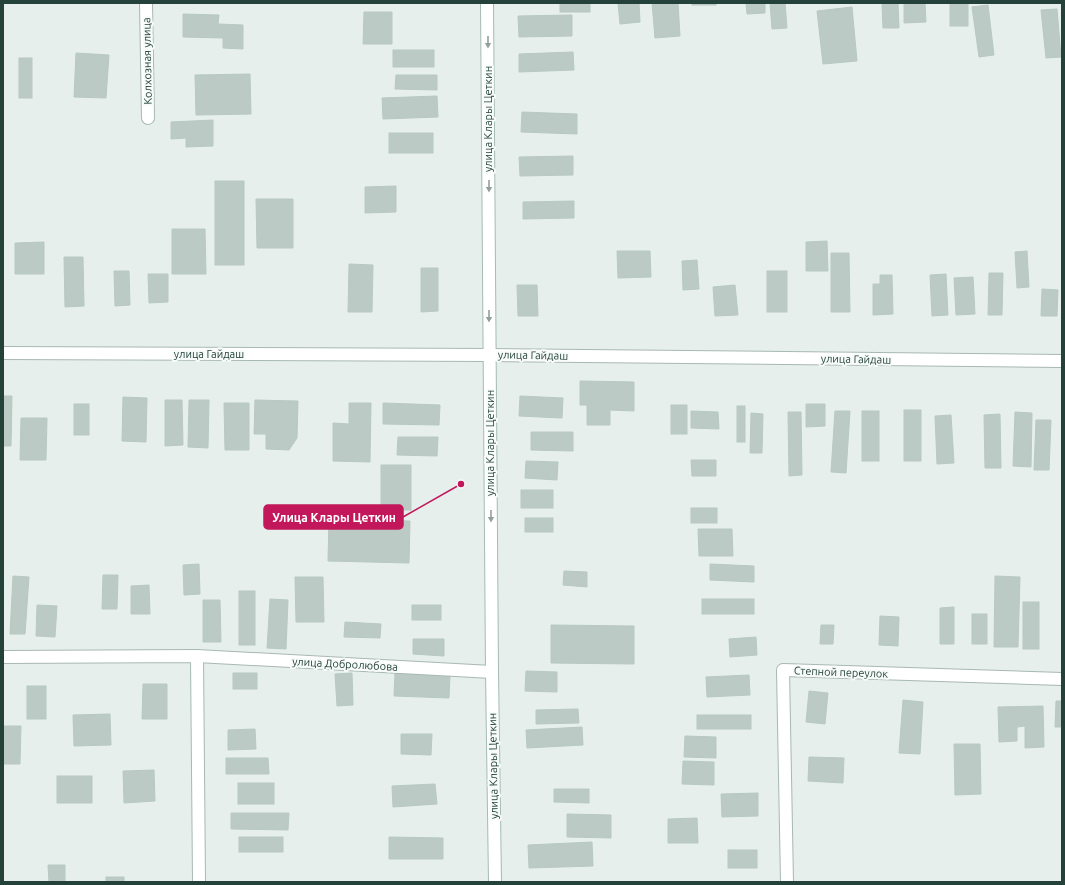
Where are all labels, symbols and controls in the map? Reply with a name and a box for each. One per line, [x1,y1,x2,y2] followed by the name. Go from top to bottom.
[140,17,154,105] street label: Колхозная улица
[485,36,491,49] one-way arrow
[482,66,494,172] street label: улица Клары Цеткин
[485,180,492,192] one-way arrow
[486,310,492,323] one-way arrow
[174,348,244,360] street label: улица Гайдаш
[498,348,568,362] street label: улица Гайдаш
[821,352,891,366] street label: улица Гайдаш
[484,390,496,496] street label: улица Клары Цеткин
[264,505,403,529] callout: Улица Клары Цеткин
[488,510,494,523] one-way arrow
[272,511,396,524] text: Улица Клары Цеткин
[292,655,398,673] street label: улица Добролюбова
[794,664,889,680] street label: Степной переулок
[486,713,500,819] street label: улица Клары Цеткин

